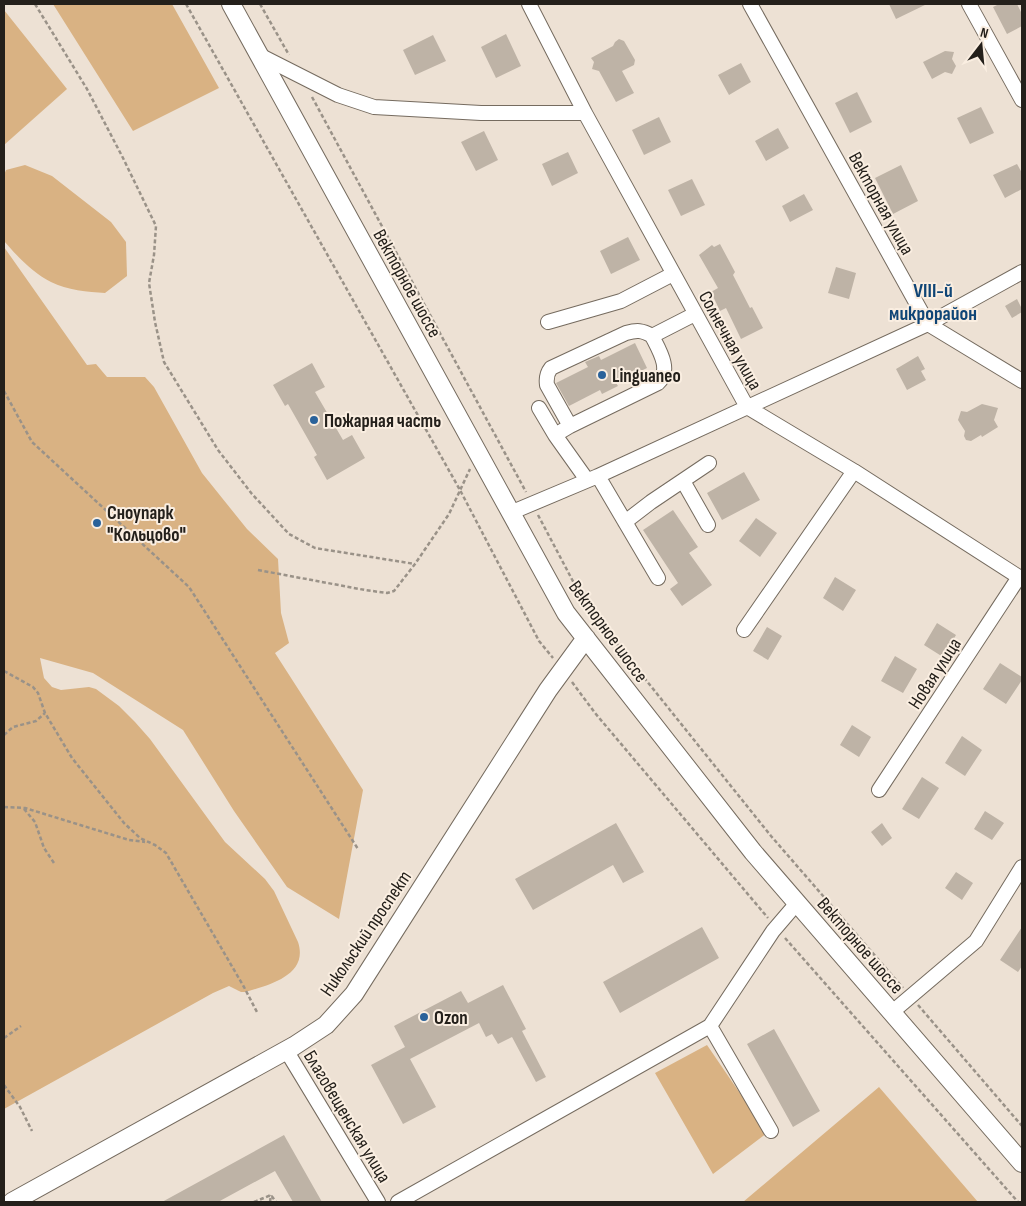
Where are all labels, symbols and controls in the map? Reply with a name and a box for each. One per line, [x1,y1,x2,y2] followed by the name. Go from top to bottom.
[956,20,1006,70] north arrow
[979,24,990,42] text: N
[843,148,918,259] street label: Векторная улица
[367,226,446,342] street label: Векторное шоссе
[889,279,977,326] district label: VIII-й микрорайон
[693,287,766,394] street label: Солнечная улица
[612,365,681,388] place label: Linguaneo
[596,369,608,381] marker: Linguaneo
[324,410,441,433] place label: Пожарная часть
[308,414,320,426] marker: Пожарная часть
[107,502,186,547] place label: Сноупарк "Кольцово"
[91,517,103,529] marker: Сноупарк "Кольцово"
[563,576,652,687] street label: Векторное шоссе
[904,634,967,714] street label: Новая улица
[316,867,417,1001] street label: Никольский проспект
[812,893,908,999] street label: Векторное шоссе
[434,1007,468,1030] place label: Ozon
[418,1011,430,1023] marker: Ozon
[298,1046,395,1187] street label: Благовещенская улица

